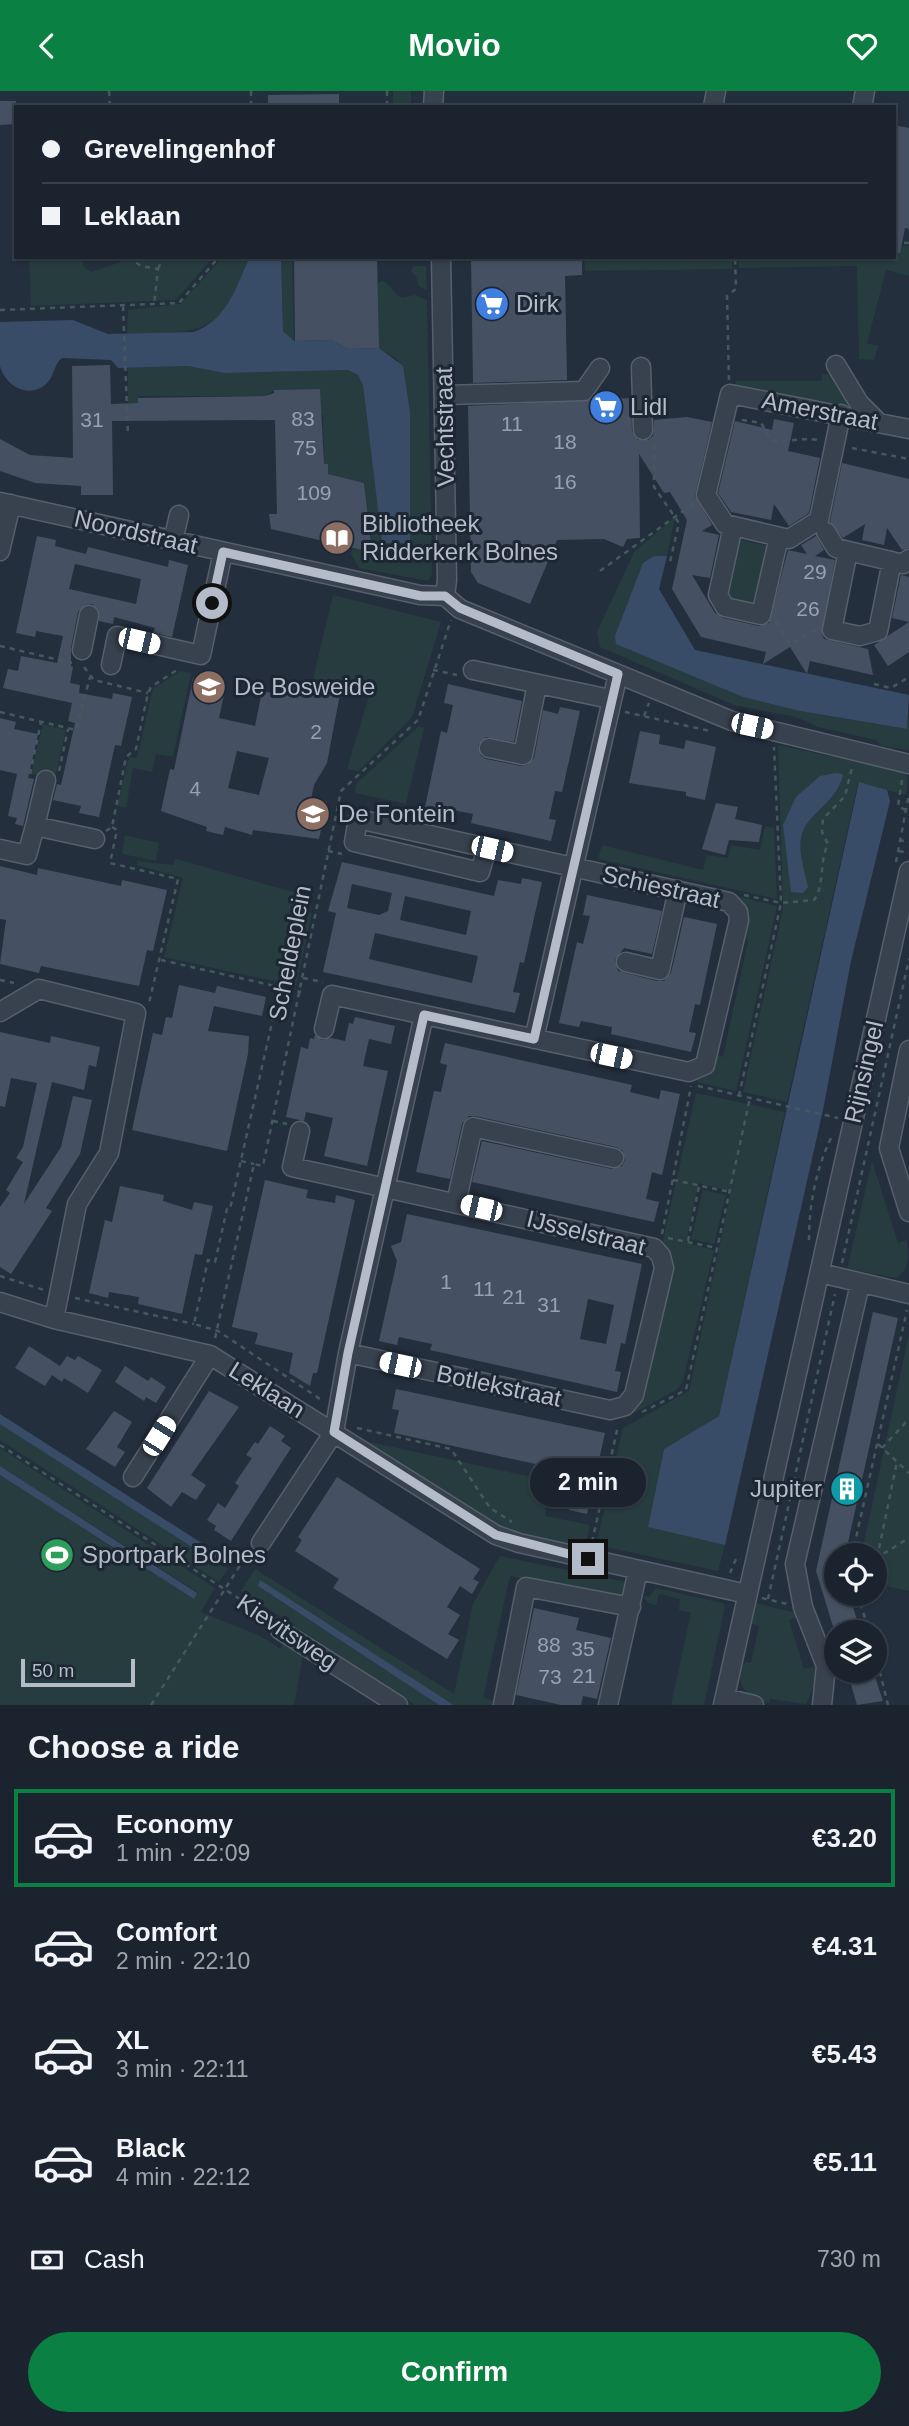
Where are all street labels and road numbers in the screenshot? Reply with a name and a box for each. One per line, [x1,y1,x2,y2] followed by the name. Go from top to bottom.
[430,366,459,487] street label: Vechtstraat
[760,386,881,435] street label: Amerstraat
[72,504,201,559] street label: Noordstraat
[600,860,723,913] street label: Schiestraat
[263,883,316,1023] street label: Scheldeplein
[839,1018,888,1126] street label: Rijnsingel
[524,1205,649,1260] street label: IJsselstraat
[224,1356,310,1423] street label: Leklaan
[434,1359,564,1412] street label: Botlekstraat
[232,1588,342,1675] street label: Kievitsweg

